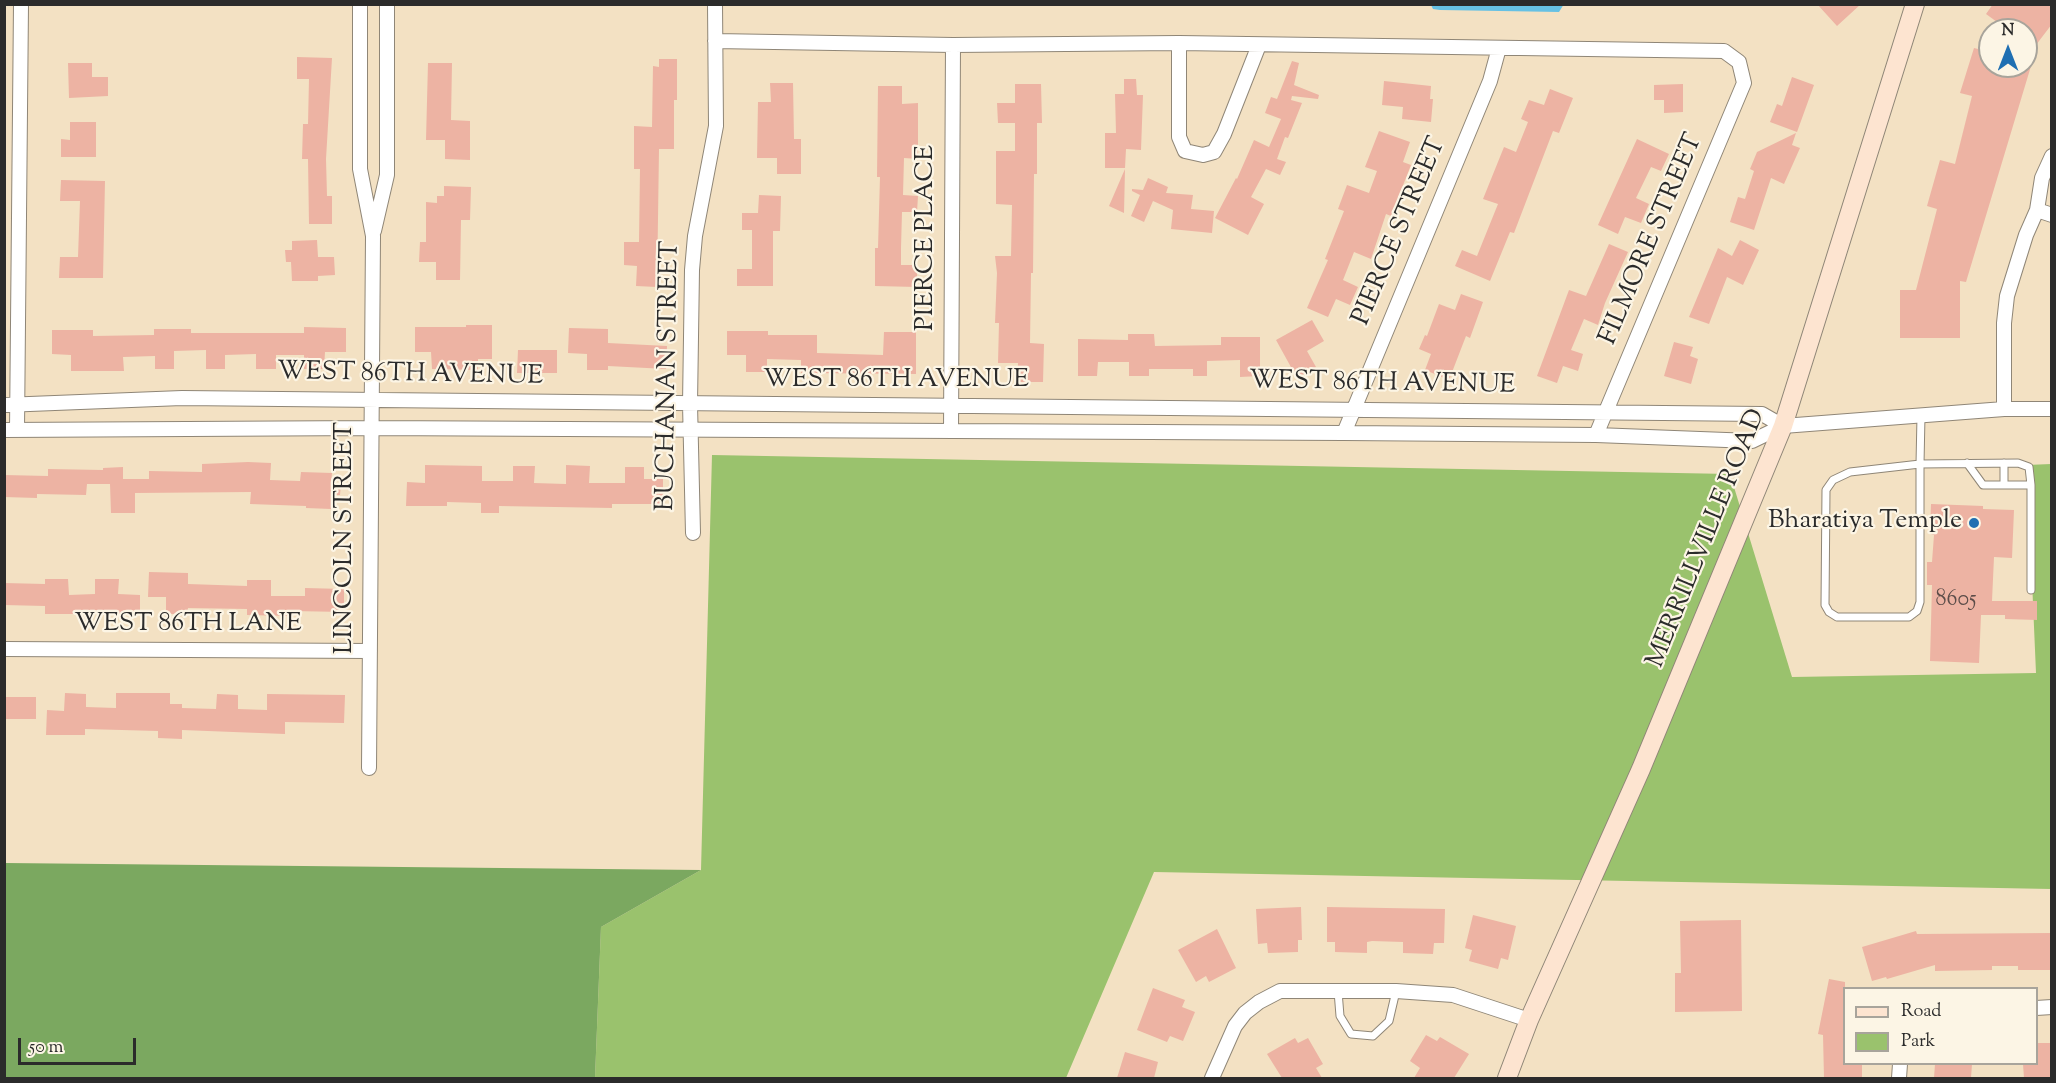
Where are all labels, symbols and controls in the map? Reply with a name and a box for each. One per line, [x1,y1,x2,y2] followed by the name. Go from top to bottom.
[1978,18,2038,78] north arrow
[2002,20,2014,43] text: N
[1594,130,1712,350] street label: FILMORE STREET
[1347,133,1455,331] street label: PIERCE STREET
[912,145,944,331] street label: PIERCE PLACE
[652,241,688,511] street label: BUCHANAN STREET
[277,358,543,394] street label: WEST 86TH AVENUE
[763,366,1029,398] street label: WEST 86TH AVENUE
[1249,367,1515,403] street label: WEST 86TH AVENUE
[1642,405,1774,673] street label: MERRILLVILLE ROAD
[331,422,363,654] street label: LINCOLN STREET
[1768,507,1962,539] place label: Bharatiya Temple
[1967,516,1981,530] marker: Bharatiya Temple
[1935,588,1977,614] house number: 8605
[74,610,302,642] street label: WEST 86TH LANE
[1843,987,2038,1065] legend
[1901,999,1941,1025] text: Road
[21,1026,140,1064] scale bar
[1901,1029,1935,1055] text: Park
[29,1035,63,1061] text: 50 m

